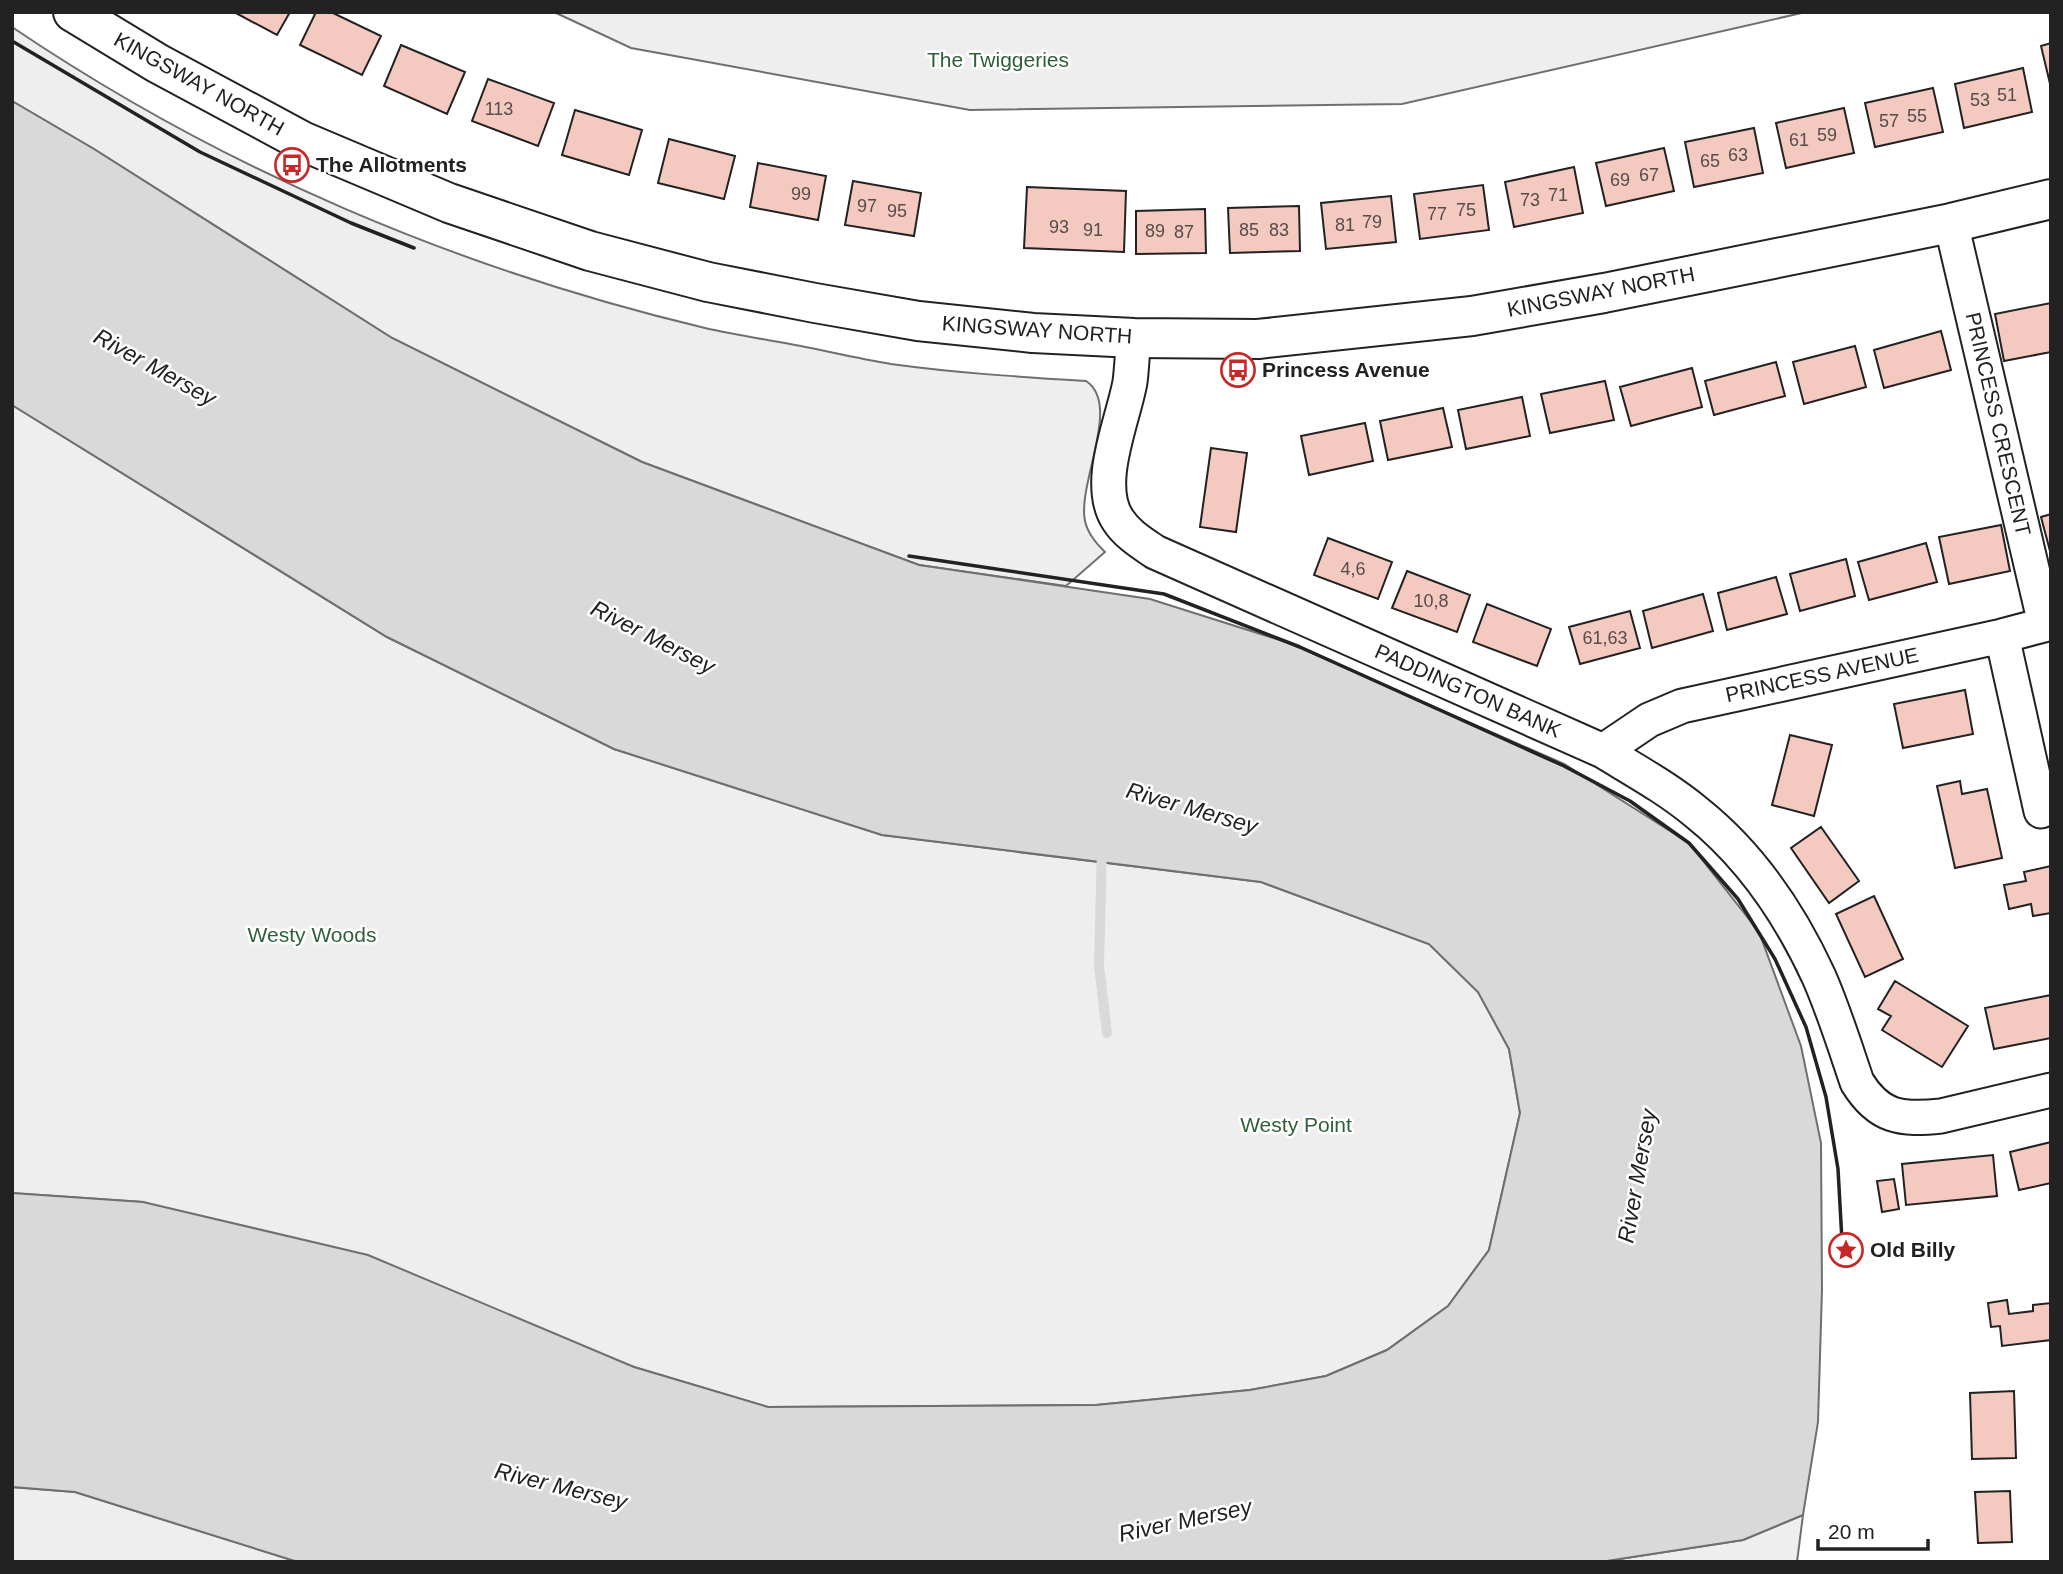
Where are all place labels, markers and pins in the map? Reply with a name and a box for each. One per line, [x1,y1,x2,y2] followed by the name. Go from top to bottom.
[273,146,311,184] bus stop icon: The Allotments
[316,153,467,176] place label: The Allotments
[1219,351,1257,389] bus stop icon: Princess Avenue
[1262,358,1430,381] place label: Princess Avenue
[1827,1231,1865,1269] place icon: Old Billy
[1870,1238,1956,1261] place label: Old Billy

